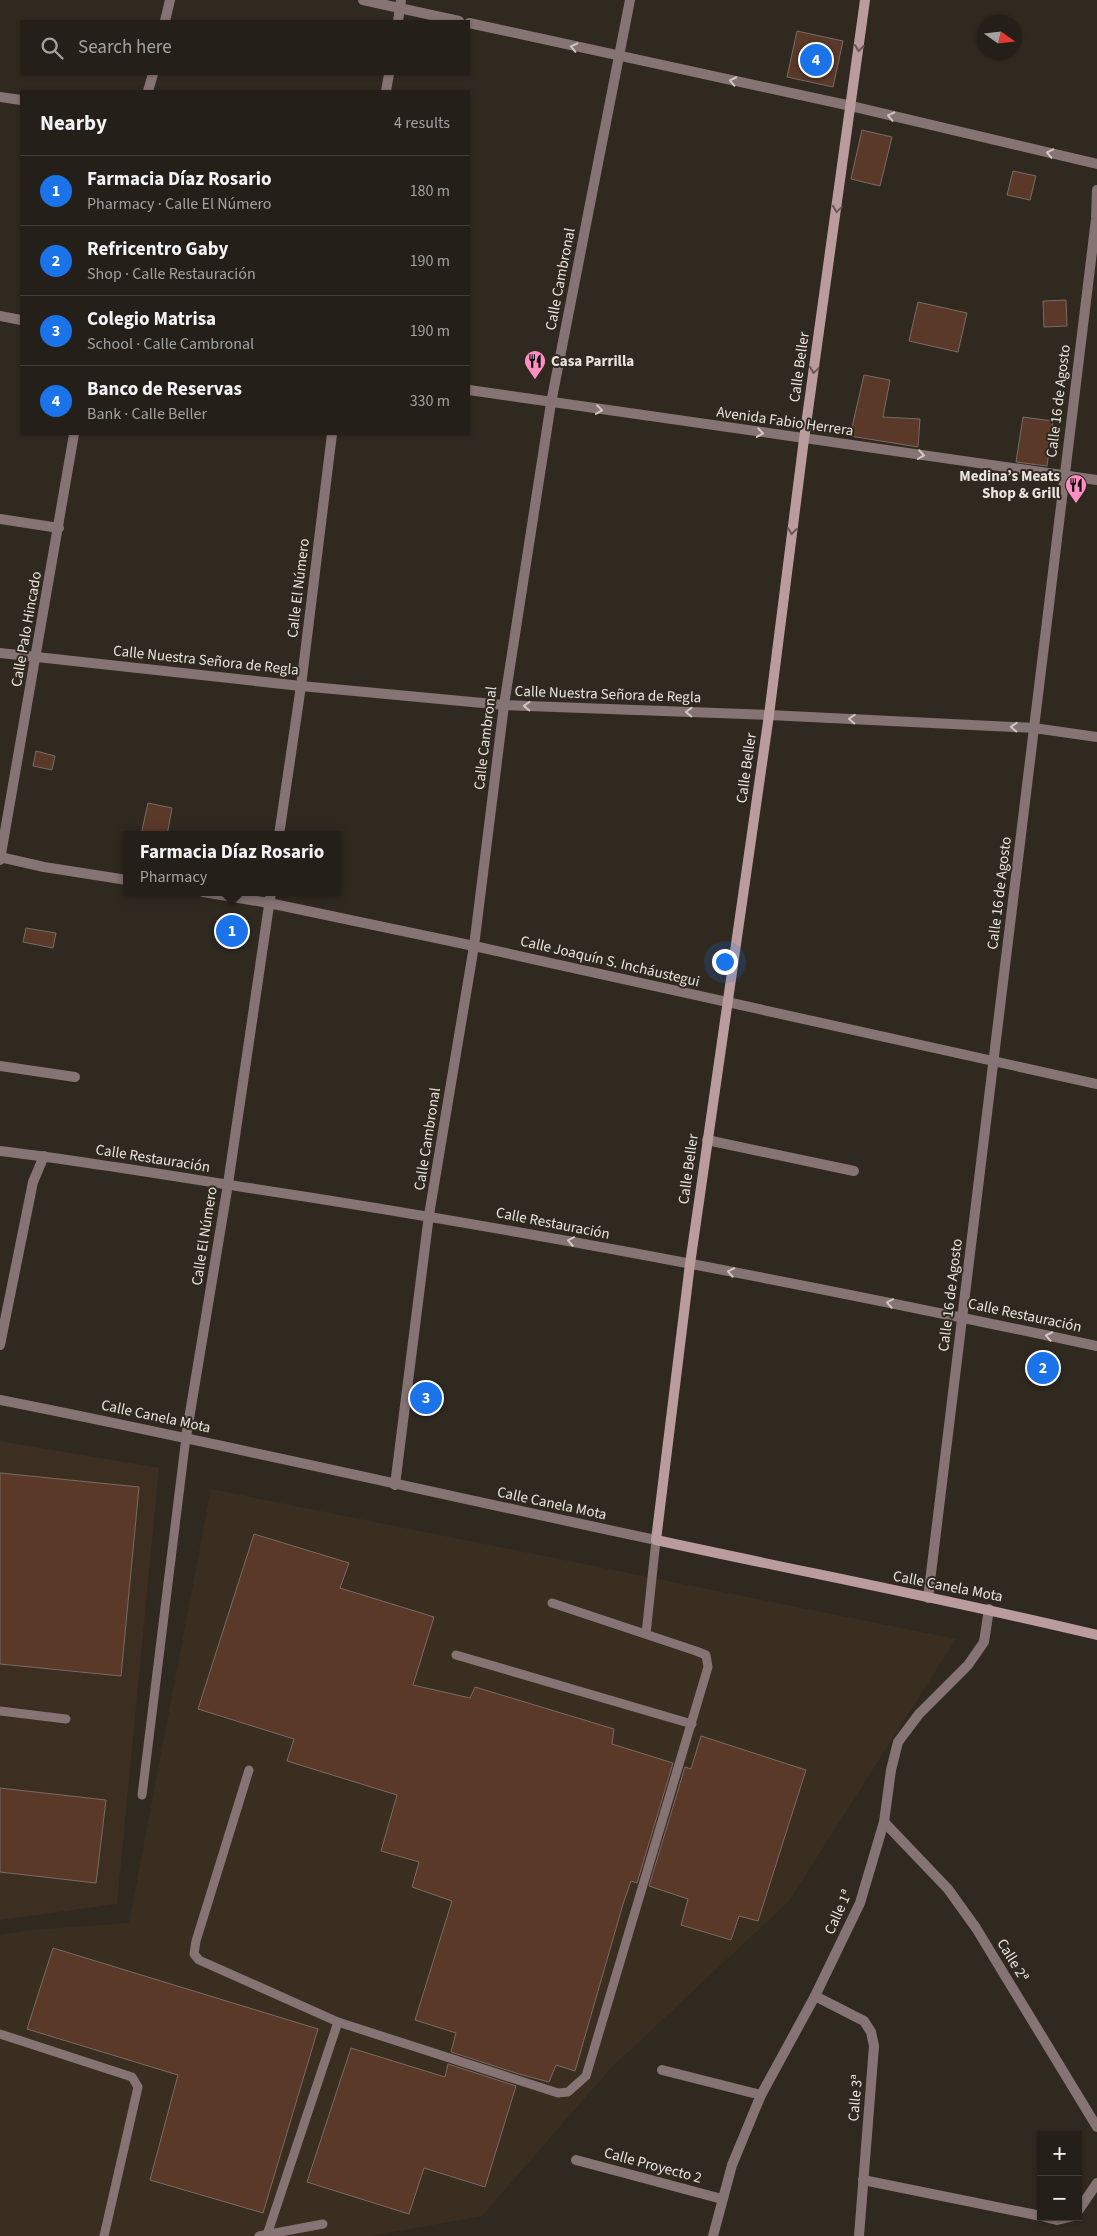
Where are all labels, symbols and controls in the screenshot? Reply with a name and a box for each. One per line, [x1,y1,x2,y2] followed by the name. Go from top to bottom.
[977,15,1022,60] north arrow
[20,20,470,75] search box
[38,34,66,62] icon: search
[78,34,172,61] text: Search here
[800,41,832,79] pin: 4
[569,42,578,53] one-way arrow
[854,45,865,53] one-way arrow
[728,76,737,87] one-way arrow
[40,108,107,138] text: Nearby
[887,111,896,122] one-way arrow
[394,112,450,134] text: 4 results
[1045,148,1054,159] one-way arrow
[87,166,272,193] text: Farmacia Díaz Rosario
[52,180,60,202] text: 1
[410,180,450,202] text: 180 m
[87,193,272,215] text: Pharmacy · Calle El Número
[832,205,842,214] one-way arrow
[540,226,581,332] street label: Calle Cambronal
[87,236,228,263] text: Refricentro Gaby
[52,250,60,272] text: 2
[410,250,450,272] text: 190 m
[87,263,256,285] text: Shop · Calle Restauración
[87,306,216,333] text: Colegio Matrisa
[52,320,60,342] text: 3
[410,320,450,342] text: 190 m
[784,330,815,404] street label: Calle Beller
[87,333,254,355] text: School · Calle Cambronal
[1041,343,1076,459] street label: Calle 16 de Agosto
[523,349,547,380] restaurant icon: Casa Parrilla
[551,351,634,372] place label: Casa Parrilla
[809,366,819,374] one-way arrow
[87,376,242,403] text: Banco de Reservas
[52,390,60,412] text: 4
[410,390,450,412] text: 330 m
[715,401,855,442] street label: Avenida Fabio Herrera
[87,403,207,425] text: Bank · Calle Beller
[595,404,603,415] one-way arrow
[756,427,764,437] one-way arrow
[917,450,925,460] one-way arrow
[959,466,1061,504] place label: Medina’s Meats Shop & Grill
[1064,473,1088,504] restaurant icon: Medina’s Meats Shop & Grill
[787,528,798,536] one-way arrow
[282,537,315,639] street label: Calle El Número
[6,570,47,689] street label: Calle Palo Hincado
[112,640,300,681] street label: Calle Nuestra Señora de Regla
[514,681,702,708] street label: Calle Nuestra Señora de Regla
[469,685,502,791] street label: Calle Cambronal
[523,700,531,711] one-way arrow
[685,706,693,717] one-way arrow
[847,713,855,724] one-way arrow
[1010,721,1018,732] one-way arrow
[731,731,762,805] street label: Calle Beller
[123,831,341,896] popup
[982,835,1017,951] street label: Calle 16 de Agosto
[140,839,324,866] text: Farmacia Díaz Rosario
[140,866,207,888] text: Pharmacy
[216,912,248,950] pin: 1
[518,931,702,992] street label: Calle Joaquín S. Incháustegui
[712,949,738,975] your location
[409,1086,446,1192] street label: Calle Cambronal
[673,1132,704,1206] street label: Calle Beller
[94,1139,212,1178] street label: Calle Restauración
[186,1185,223,1287] street label: Calle El Número
[494,1202,612,1245] street label: Calle Restauración
[567,1237,576,1247] one-way arrow
[933,1237,968,1353] street label: Calle 16 de Agosto
[726,1267,735,1277] one-way arrow
[966,1293,1084,1338] street label: Calle Restauración
[886,1298,895,1309] one-way arrow
[1045,1331,1054,1342] one-way arrow
[1027,1349,1059,1387] pin: 2
[410,1379,442,1417] pin: 3
[99,1395,213,1438] street label: Calle Canela Mota
[495,1482,609,1525] street label: Calle Canela Mota
[891,1566,1005,1607] street label: Calle Canela Mota
[819,1887,858,1938] street label: Calle 1ª
[992,1935,1034,1986] street label: Calle 2ª
[843,2074,868,2122] street label: Calle 3ª
[1037,2131,1082,2221] map controls
[1037,2131,1082,2176] button: +
[602,2142,704,2189] street label: Calle Proyecto 2
[1037,2176,1082,2221] button: −

